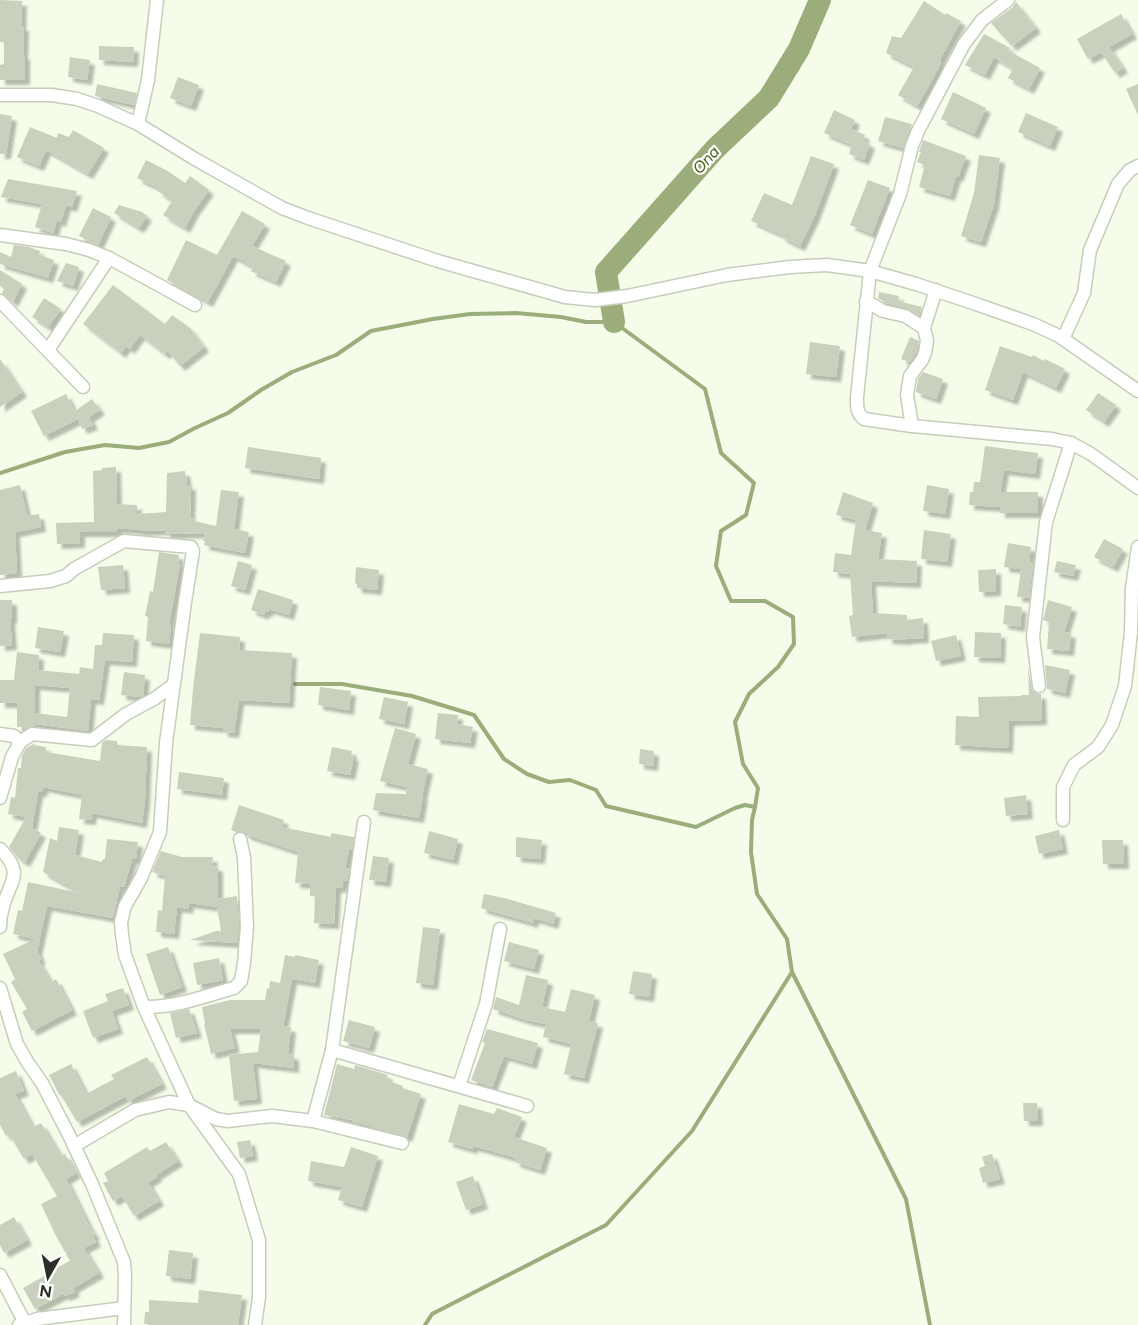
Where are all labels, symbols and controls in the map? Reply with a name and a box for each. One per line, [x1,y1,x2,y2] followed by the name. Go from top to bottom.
[689,142,723,178] water label: Ona
[18,1247,78,1307] north arrow
[38,1281,53,1302] text: N

